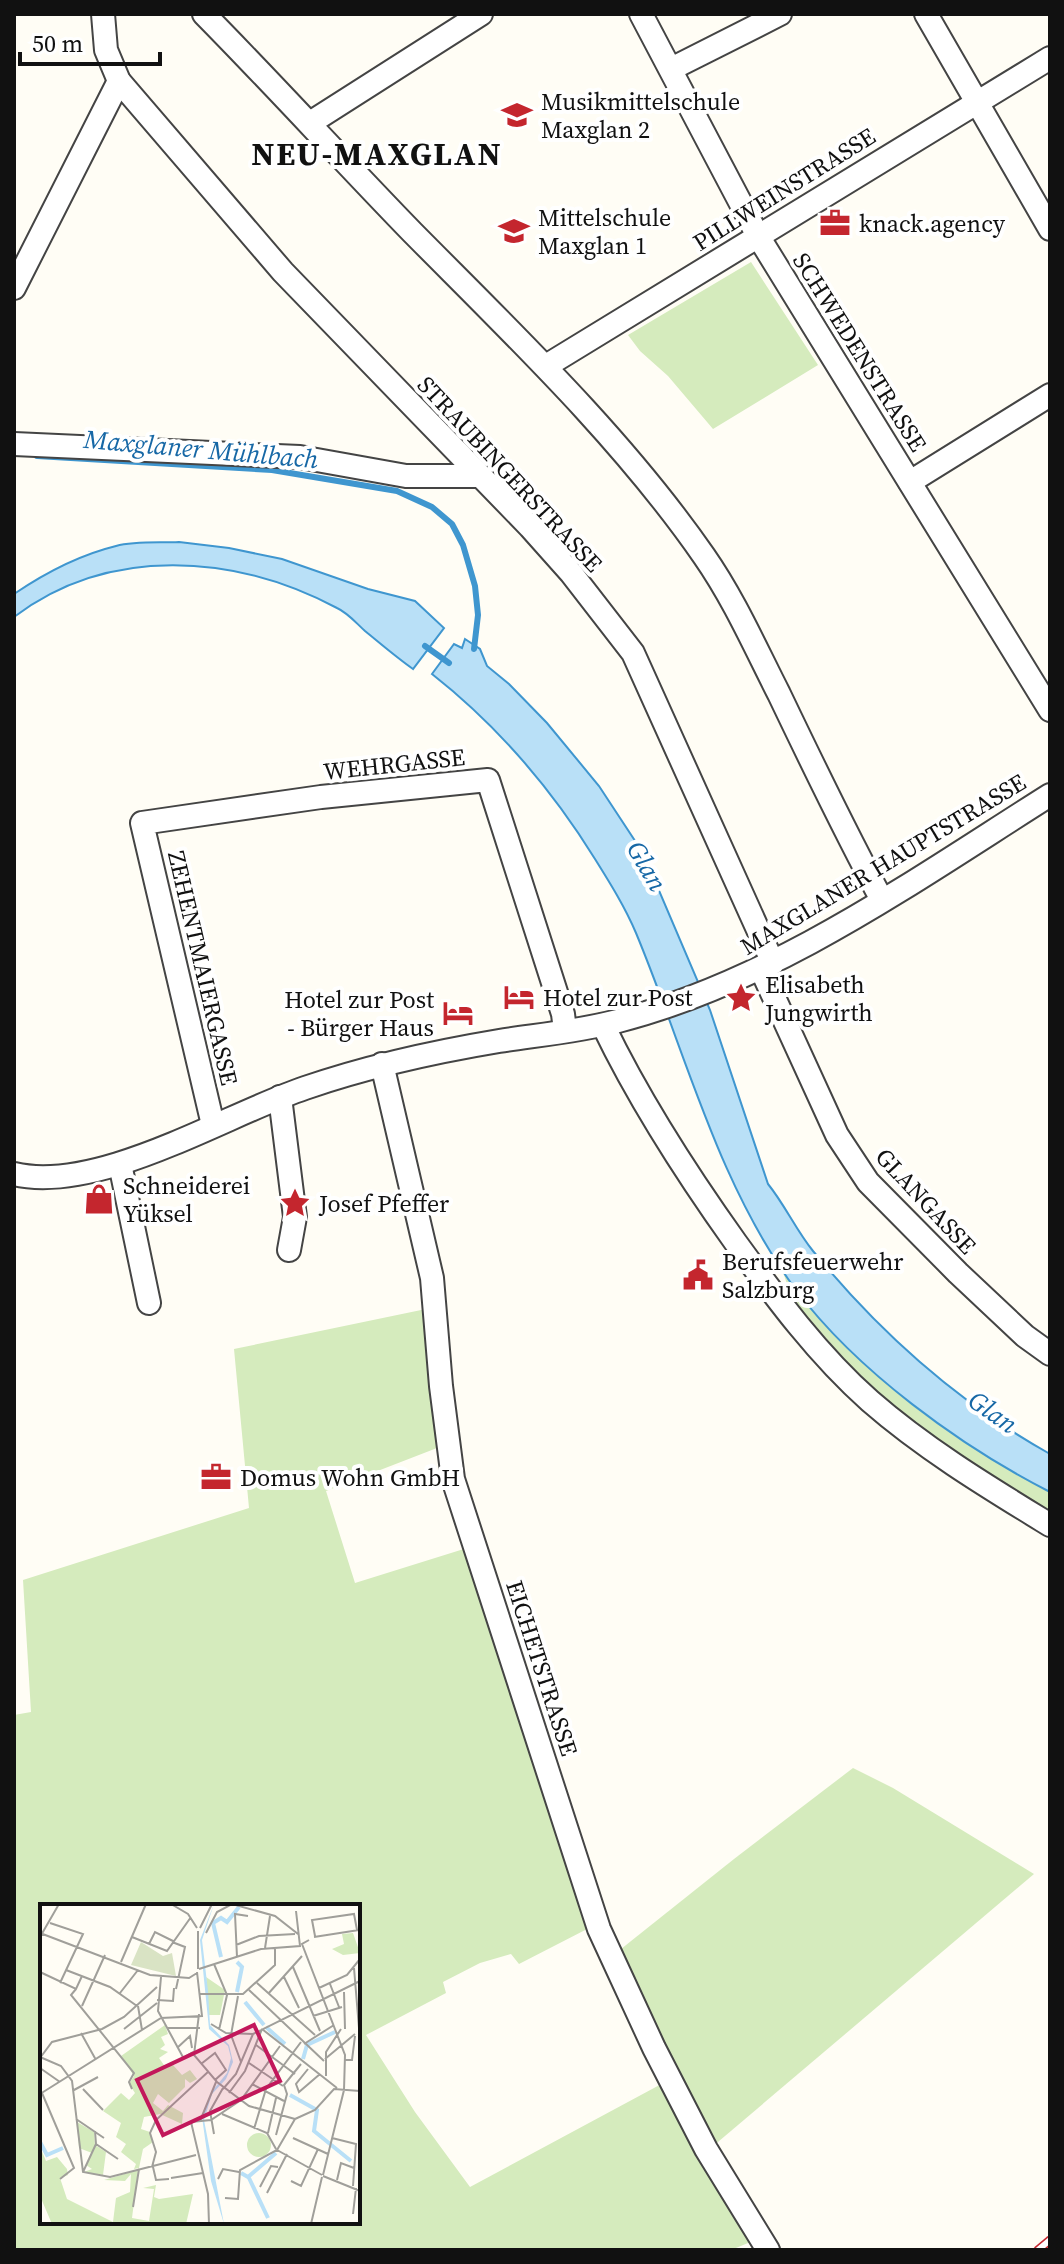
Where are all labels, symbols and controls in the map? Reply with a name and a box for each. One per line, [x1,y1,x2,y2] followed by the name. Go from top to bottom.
[20,16,160,66] scale bar
[32,27,83,60] text: 50 m
[541,85,740,146] place label: Musikmittelschule Maxglan 2
[500,98,534,132] school or university icon: Musikmittelschule Maxglan 2
[686,120,882,258] street label: PILLWEINSTRASSE
[251,132,503,176] district label: NEU-MAXGLAN
[538,201,671,262] place label: Mittelschule Maxglan 1
[818,206,852,240] office icon: knack.agency
[859,207,1006,240] place label: knack.agency
[497,214,531,248] school or university icon: Mittelschule Maxglan 1
[785,246,935,458] street label: SCHWEDENSTRASSE
[410,369,610,579] street label: STRAUBINGERSTRASSE
[81,421,320,477] water label: Maxglaner Mühlbach
[322,740,466,788] street label: WEHRGASSE
[734,765,1032,963] street label: MAXGLANER HAUPTSTRASSE
[618,834,676,898] water label: Glan
[160,848,246,1088] street label: ZEHENTMAIERGASSE
[764,968,873,1029] place label: Elisabeth Jungwirth
[502,980,536,1014] hotel icon: Hotel zur Post
[543,981,693,1014] place label: Hotel zur Post
[724,981,758,1015] place icon: Elisabeth Jungwirth
[284,983,434,1044] place label: Hotel zur Post - Bürger Haus
[441,996,475,1030] hotel icon: Hotel zur Post - Bürger Haus
[868,1141,984,1261] street label: GLANGASSE
[123,1169,250,1230] place label: Schneiderei Yüksel
[82,1182,116,1216] shop icon: Schneiderei Yüksel
[278,1186,312,1220] place icon: Josef Pfeffer
[318,1187,449,1220] place label: Josef Pfeffer
[722,1245,903,1306] place label: Berufsfeuerwehr Salzburg
[681,1258,715,1292] public building icon: Berufsfeuerwehr Salzburg
[961,1382,1025,1442] water label: Glan
[199,1460,233,1494] office icon: Domus Wohn GmbH
[240,1461,460,1494] place label: Domus Wohn GmbH
[498,1576,586,1760] street label: EICHETSTRASSE
[40,1904,360,2224] inset map

